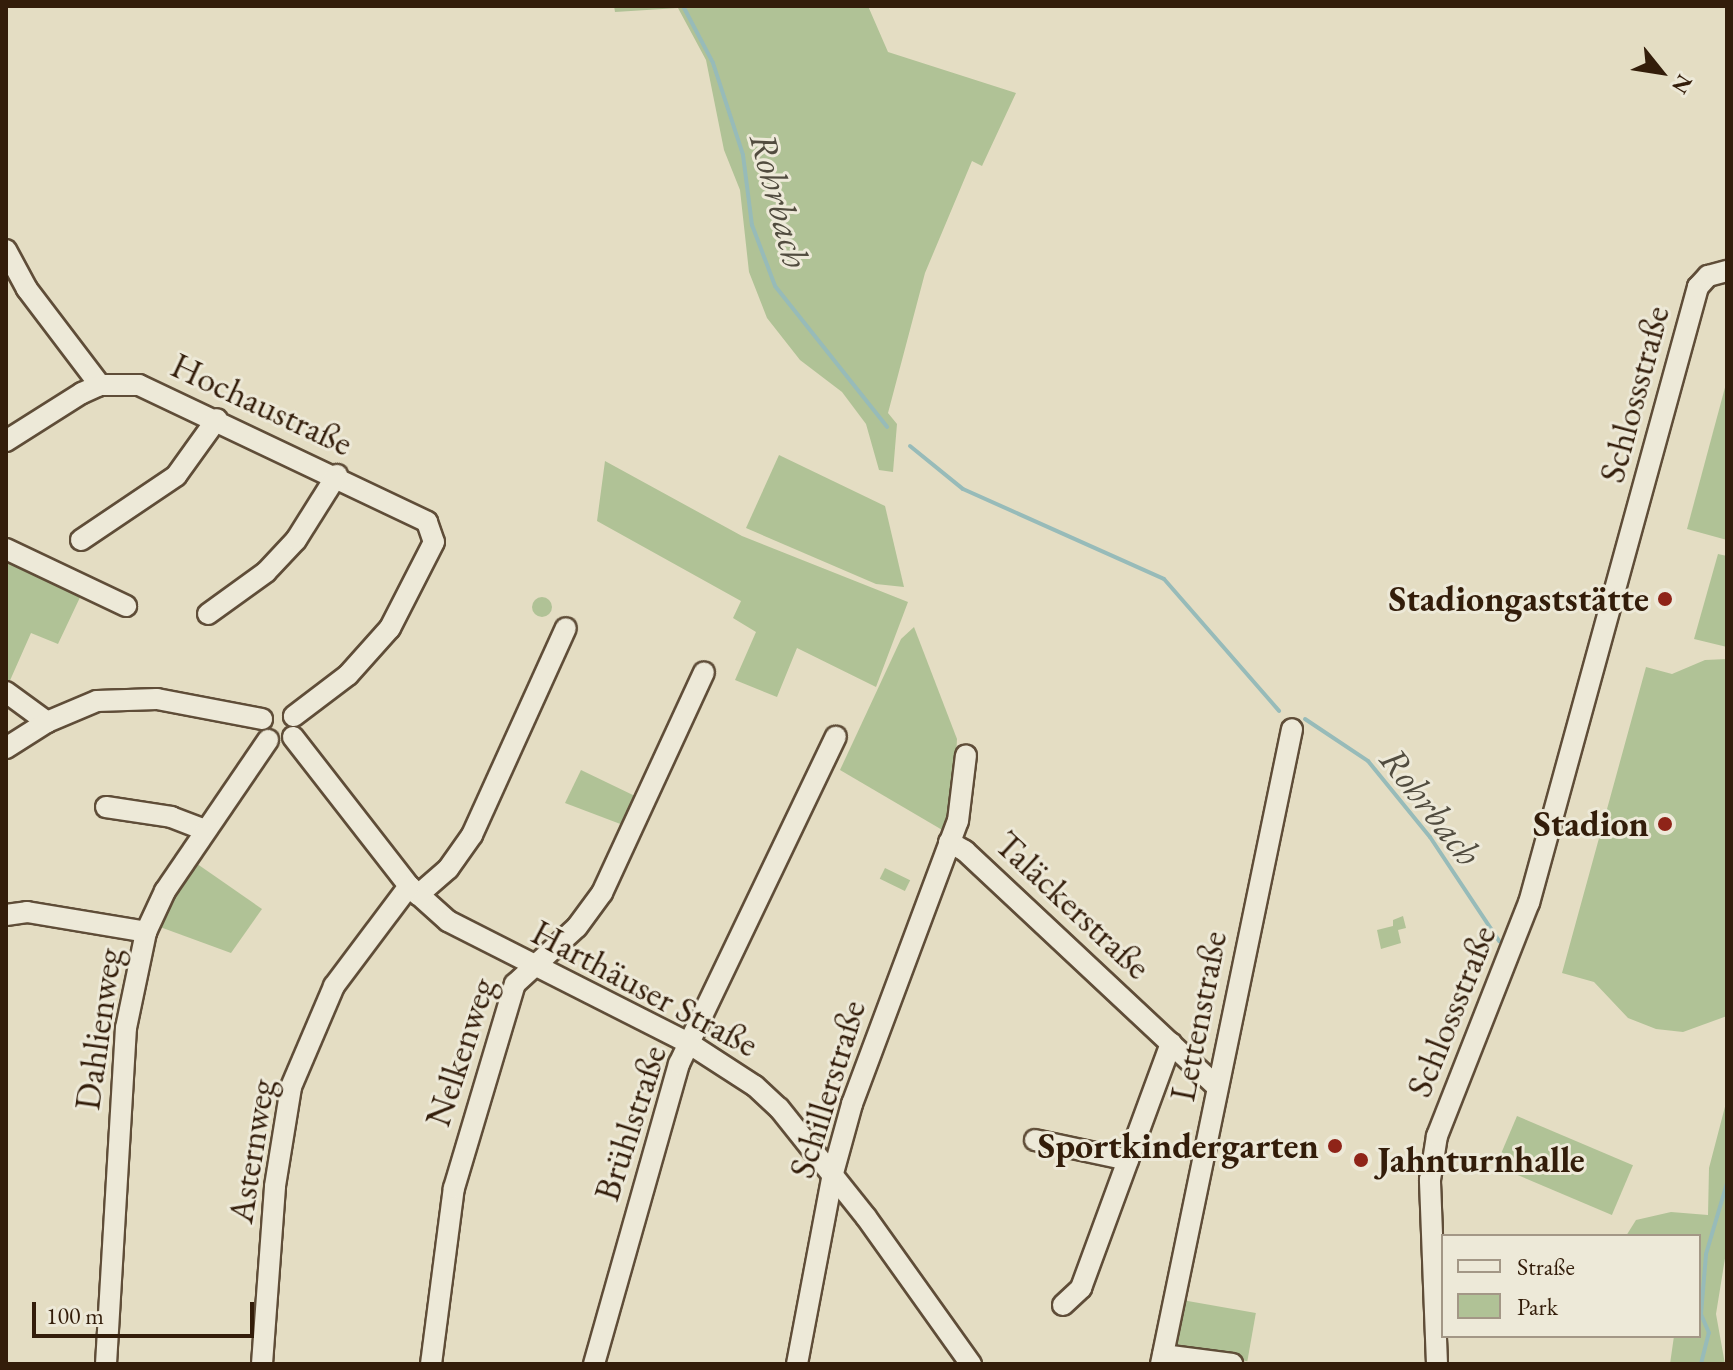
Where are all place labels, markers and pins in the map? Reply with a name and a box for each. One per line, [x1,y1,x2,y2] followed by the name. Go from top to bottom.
[1388,577,1649,621] place label: Stadiongaststätte
[1656,590,1674,608] marker: Stadiongaststätte
[1533,802,1649,846] place label: Stadion
[1656,815,1674,833] marker: Stadion
[1037,1124,1319,1168] place label: Sportkindergarten
[1326,1137,1344,1155] marker: Sportkindergarten
[1377,1138,1585,1182] place label: Jahnturnhalle
[1352,1151,1370,1169] marker: Jahnturnhalle

